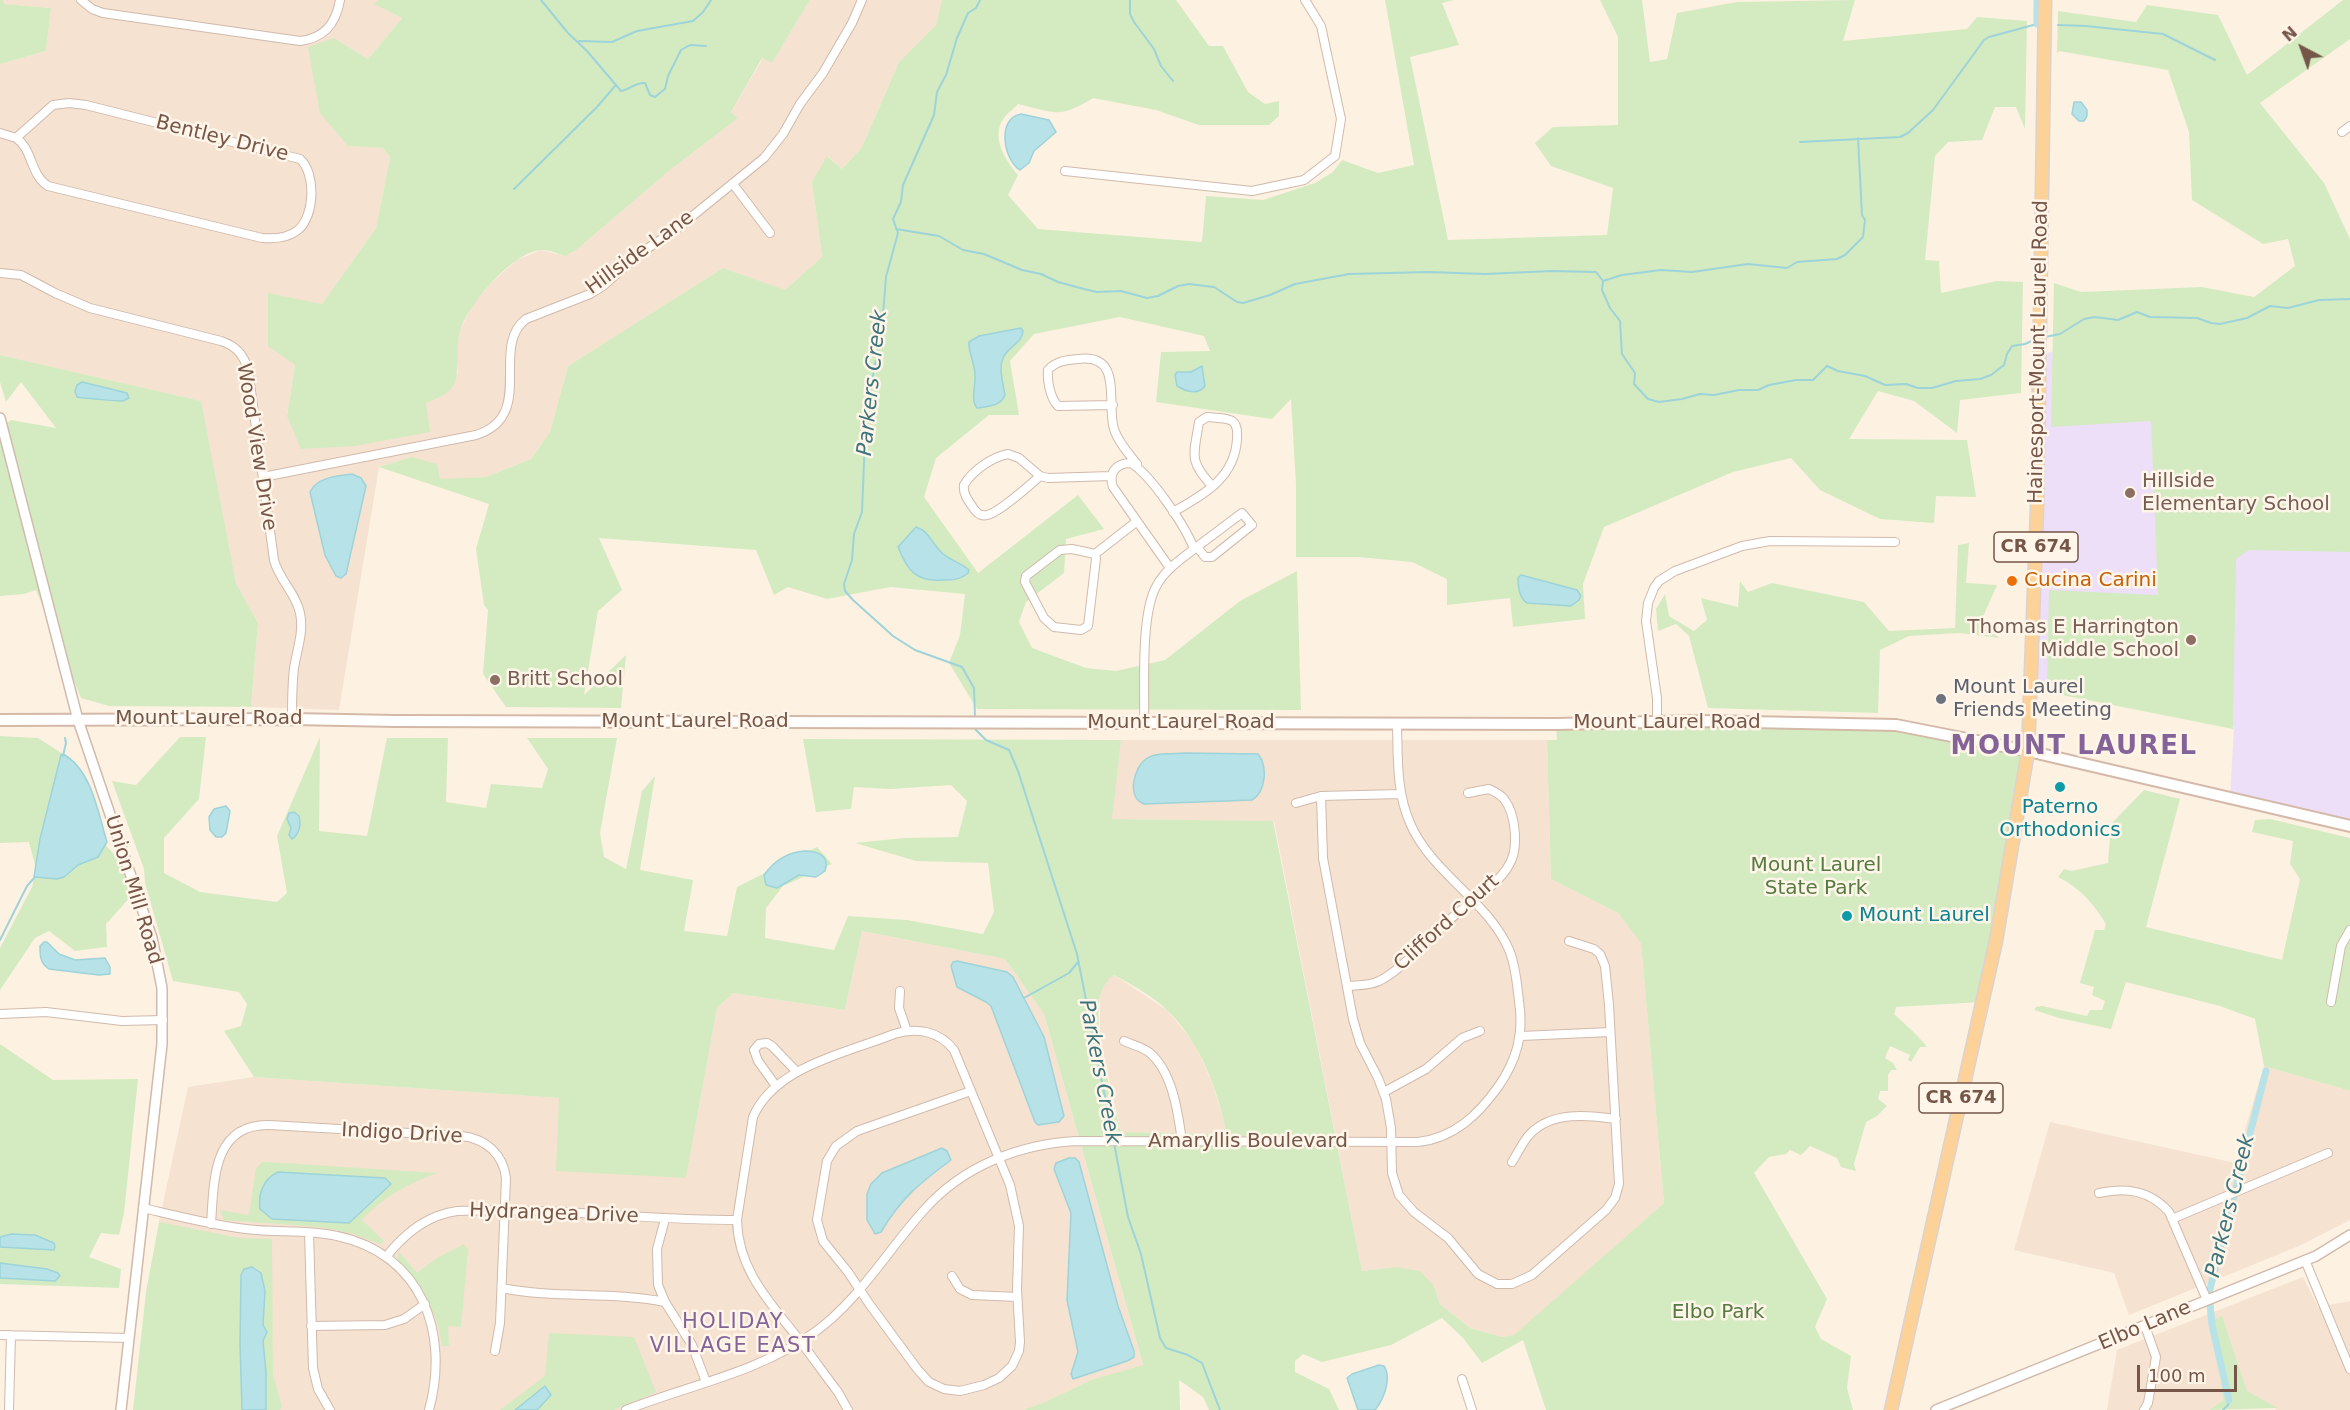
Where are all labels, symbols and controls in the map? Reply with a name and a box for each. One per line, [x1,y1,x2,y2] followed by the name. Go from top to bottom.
[2272,18,2332,78] north arrow
[2279,22,2301,46] text: N
[153,111,291,167] street label: Bentley Drive
[2024,200,2054,504] street label: Hainesport-Mount Laurel Road
[581,206,699,300] street label: Hillside Lane
[853,309,893,457] water label: Parkers Creek
[231,362,281,532] street label: Wood View Drive
[2142,470,2330,517] place label: Hillside Elementary School
[2123,486,2137,500] marker: Hillside Elementary School
[1994,532,2078,562] road number: CR 674
[2024,569,2157,593] place label: Cucina Carini
[2005,574,2019,588] marker: Cucina Carini
[1967,616,2179,663] place label: Thomas E Harrington Middle School
[2184,633,2198,647] marker: Thomas E Harrington Middle School
[507,668,623,692] place label: Britt School
[488,673,502,687] marker: Britt School
[1953,676,2112,723] place label: Mount Laurel Friends Meeting
[1934,692,1948,706] marker: Mount Laurel Friends Meeting
[115,707,303,731] street label: Mount Laurel Road
[601,710,789,734] street label: Mount Laurel Road
[1087,711,1275,735] street label: Mount Laurel Road
[1573,711,1761,735] street label: Mount Laurel Road
[1951,731,2197,763] district label: MOUNT LAUREL
[2053,780,2067,794] marker: Paterno Orthodonics
[1999,796,2121,843] place label: Paterno Orthodonics
[99,813,167,967] street label: Union Mill Road
[1751,854,1881,901] park label: Mount Laurel State Park
[1390,870,1504,976] street label: Clifford Court
[1859,904,1990,928] place label: Mount Laurel
[1840,909,1854,923] marker: Mount Laurel
[1073,998,1125,1146] water label: Parkers Creek
[1919,1083,2003,1113] road number: CR 674
[341,1119,463,1149] street label: Indigo Drive
[1148,1130,1348,1154] street label: Amaryllis Boulevard
[2201,1132,2261,1280] water label: Parkers Creek
[469,1199,639,1229] street label: Hydrangea Drive
[2095,1296,2195,1356] street label: Elbo Lane
[1672,1301,1764,1325] park label: Elbo Park
[650,1310,816,1360] district label: HOLIDAY VILLAGE EAST
[2140,1353,2240,1391] scale bar
[2148,1365,2206,1386] text: 100 m

